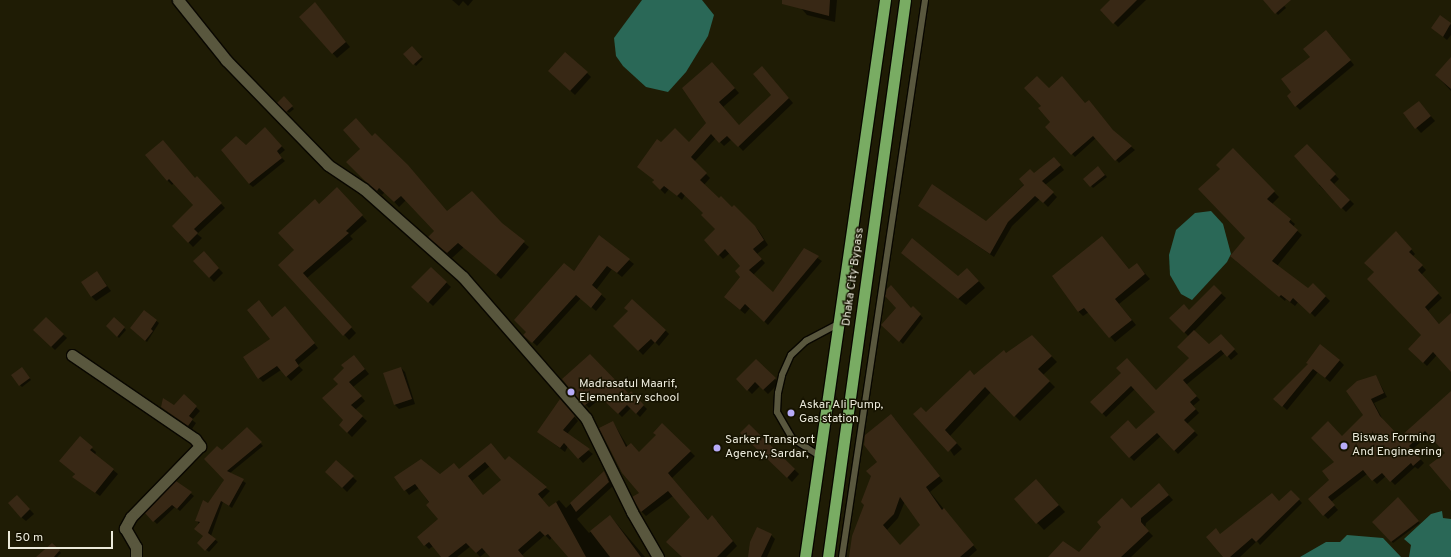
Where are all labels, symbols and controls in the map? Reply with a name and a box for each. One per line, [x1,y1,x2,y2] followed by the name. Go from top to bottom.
[840,227,868,327] street label: Dhaka City Bypass
[579,378,679,406] place label: Madrasatul Maarif, Elementary school
[566,387,576,397] marker: Madrasatul Maarif, Elementary school
[799,399,884,427] place label: Askar Ali Pump, Gas station
[786,408,796,418] marker: Askar Ali Pump, Gas station
[1352,432,1442,460] place label: Biswas Forming And Engineering
[725,434,816,462] place label: Sarker Transport Agency, Sardar,
[1339,441,1349,451] marker: Biswas Forming And Engineering
[712,443,722,453] marker: Sarker Transport Agency, Sardar,
[10,523,115,549] scale bar
[15,530,43,546] text: 50 m

